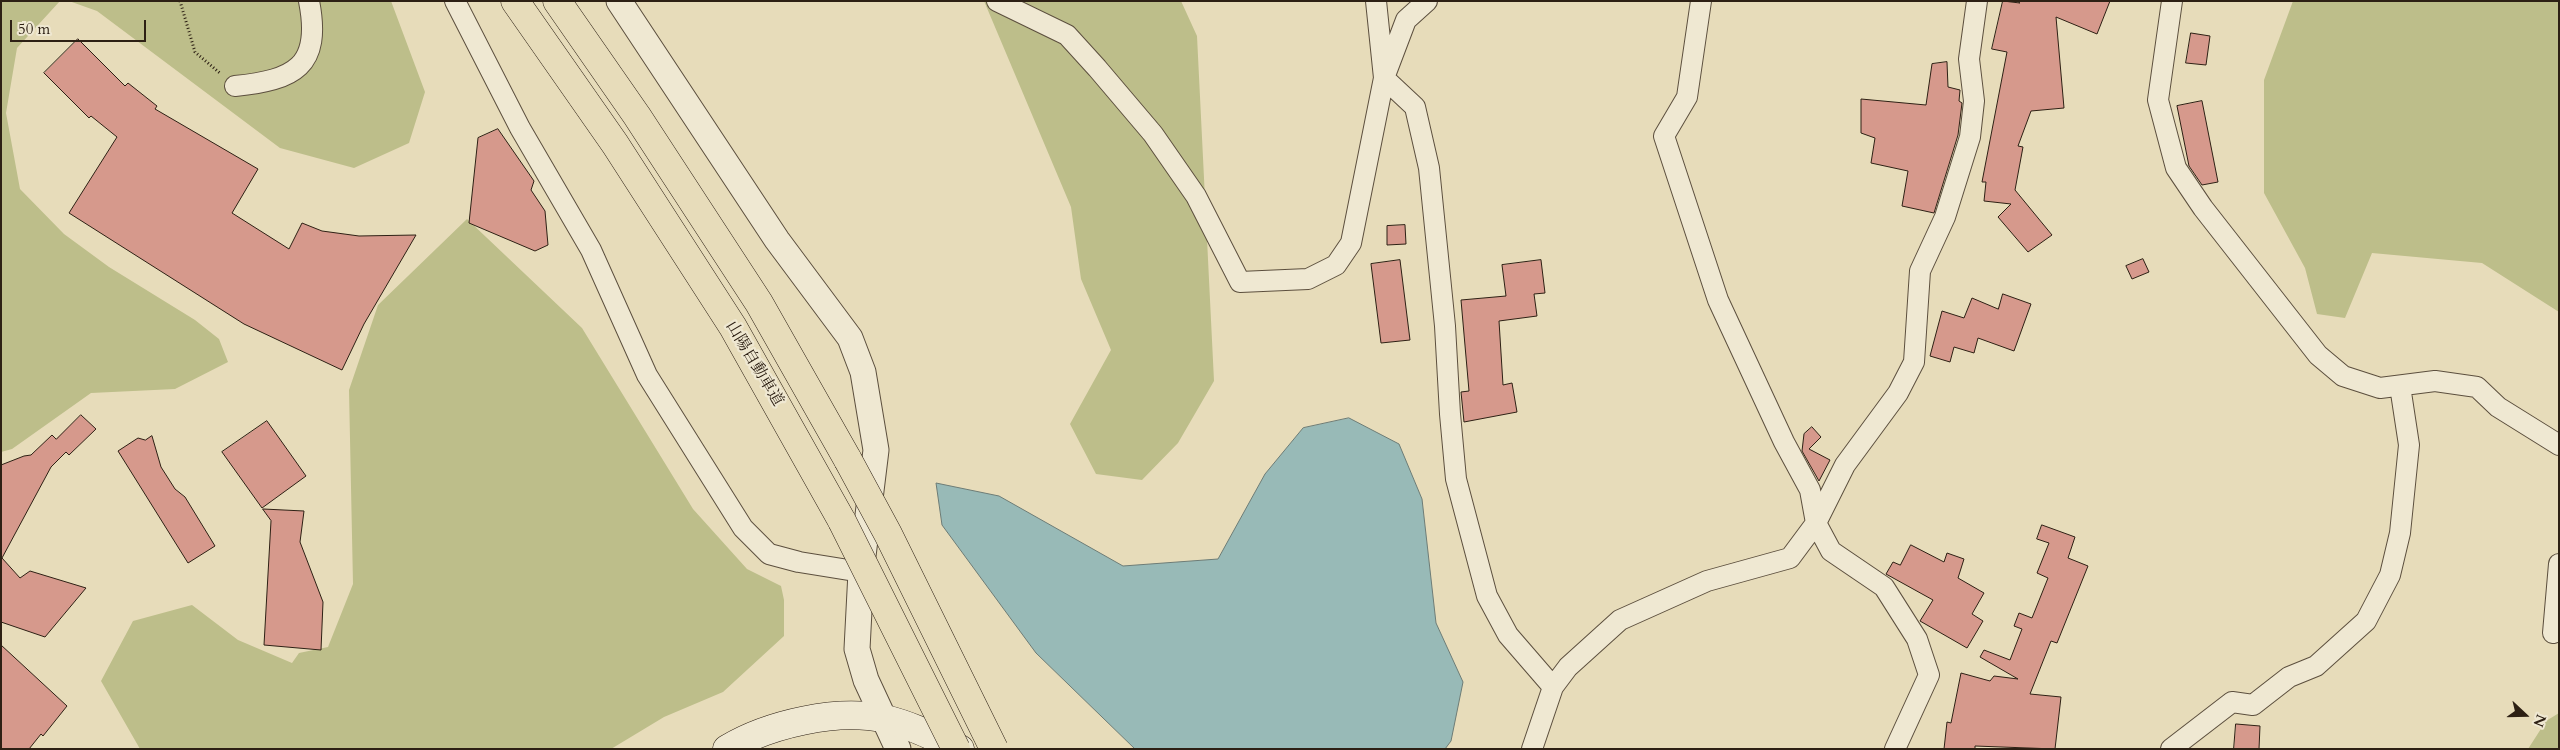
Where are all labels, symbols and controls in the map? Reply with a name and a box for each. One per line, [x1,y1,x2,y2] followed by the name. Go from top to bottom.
[12,10,149,42] scale bar
[18,19,50,39] text: 50 m
[721,318,787,410] street label: 山陽自動車道
[2500,690,2550,740] north arrow
[2528,711,2551,730] text: N

